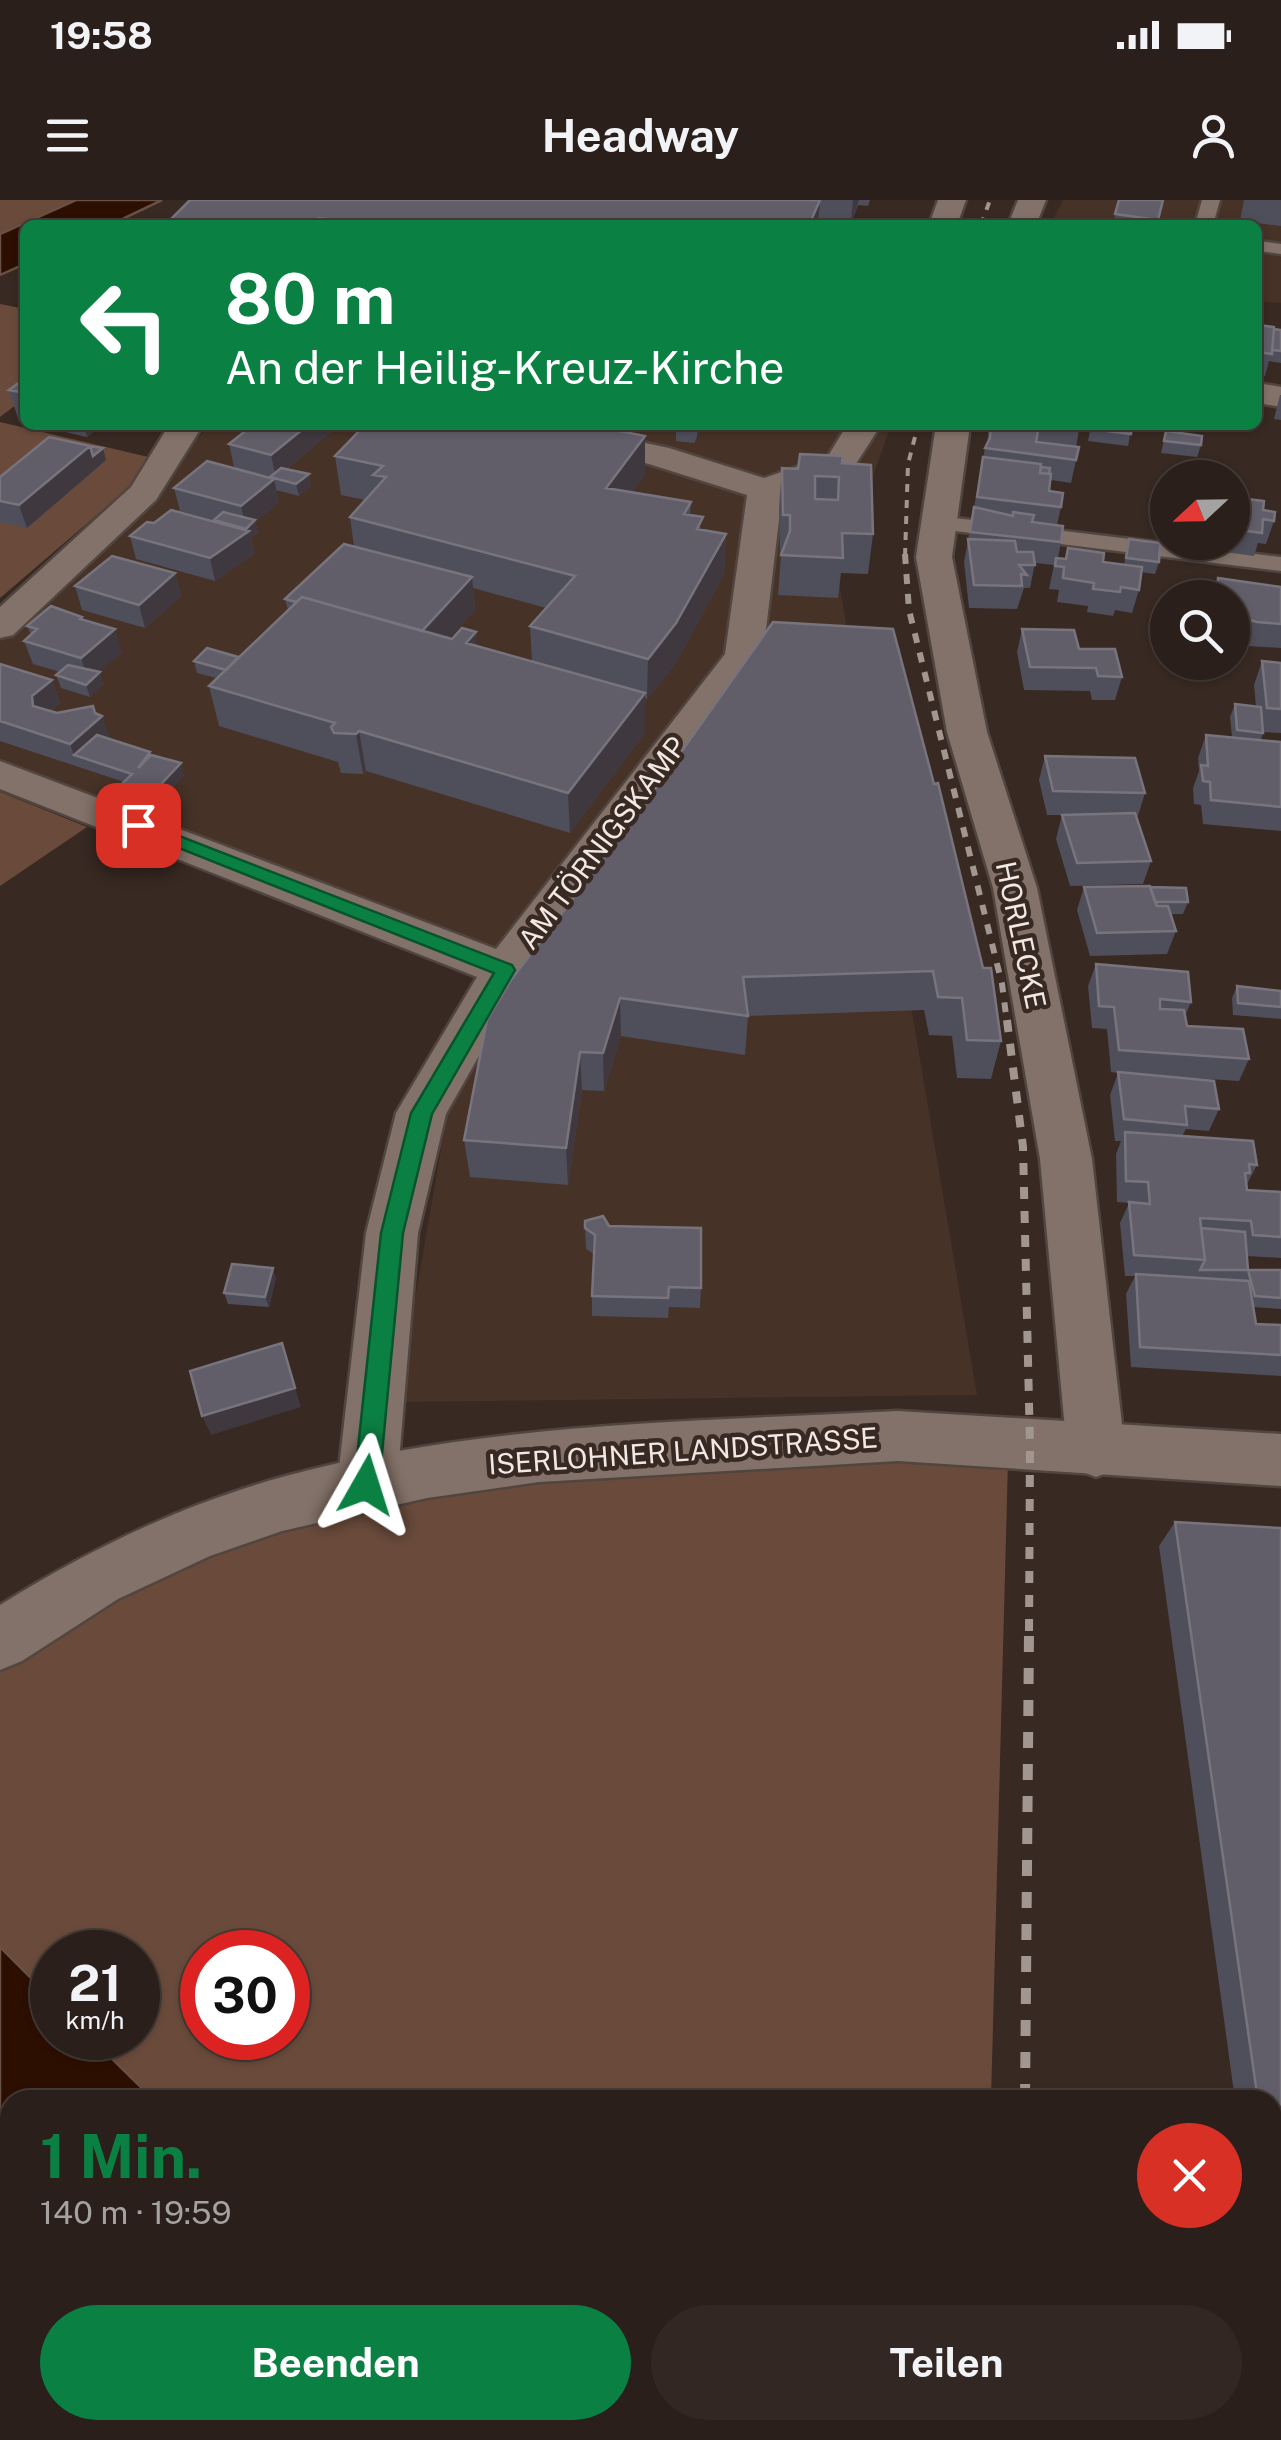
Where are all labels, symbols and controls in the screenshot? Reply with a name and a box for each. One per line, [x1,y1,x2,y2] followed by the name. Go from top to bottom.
[50,13,153,58] text: 19:58
[40,108,95,163] icon: menu
[1186,108,1241,163] icon: person
[542,109,739,162] text: Headway
[225,257,395,340] text: 80 m
[60,260,190,390] icon: left
[225,341,784,394] text: An der Heilig-Kreuz-Kirche
[1150,460,1250,560] north arrow
[1150,460,1250,680] map controls
[1150,580,1250,680] button: search
[511,730,692,955] street label: AM TÖRNIGSKAMP
[96,783,181,868] pin
[111,798,166,853] icon: arrive
[990,858,1053,1012] street label: HORLECKE
[487,1420,879,1481] street label: ISERLOHNER LANDSTRASSE
[314,1433,418,1537] position arrow
[180,1930,310,2060] speed limit sign: 30
[68,1953,122,2012] text: 21
[66,2005,124,2035] text: km/h
[40,2121,202,2192] text: 1 Min.
[1137,2123,1242,2228] button: close
[40,2194,232,2231] text: 140 m · 19:59
[40,2305,631,2420] button: Beenden
[651,2305,1242,2420] button: Teilen

